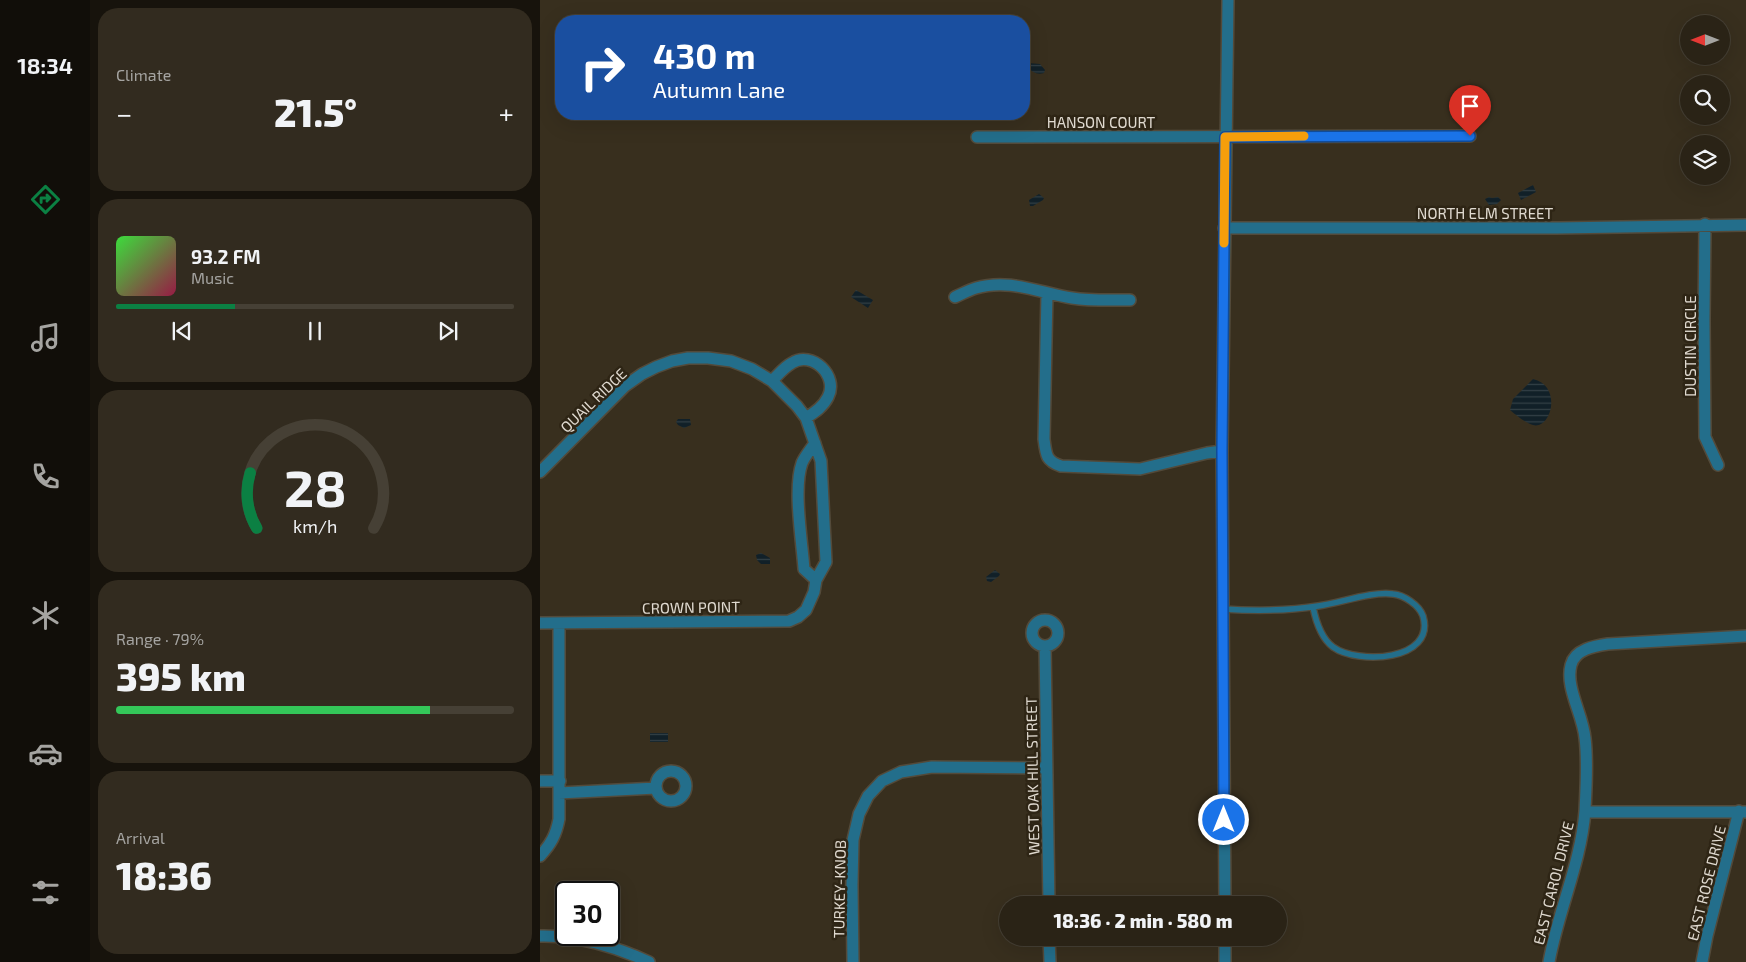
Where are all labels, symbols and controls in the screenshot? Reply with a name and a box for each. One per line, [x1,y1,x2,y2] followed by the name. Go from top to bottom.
[1680,15,1730,65] north arrow
[1680,15,1730,185] map controls
[653,34,756,76] text: 430 m
[570,35,635,100] icon: right
[17,52,73,78] text: 18:34
[116,65,171,84] text: Climate
[1680,75,1730,125] button: search
[653,76,785,102] text: Autumn Lane
[1449,85,1491,136] pin
[274,89,357,135] text: 21.5°
[1456,92,1484,120] icon: arrive
[116,96,132,130] text: −
[499,96,514,130] text: +
[1047,113,1156,131] street label: HANSON COURT
[1680,135,1730,185] button: layers
[28,182,63,217] icon: directions
[1417,204,1553,222] street label: NORTH ELM STREET
[191,245,261,268] text: 93.2 FM
[191,268,234,287] text: Music
[1681,295,1699,397] street label: DUSTIN CIRCLE
[168,317,196,345] icon: previous
[301,317,329,345] icon: pause
[434,317,462,345] icon: next
[28,320,63,355] icon: music
[556,364,630,437] street label: QUAIL RIDGE
[284,455,346,517] text: 28
[28,459,63,494] icon: phone
[293,515,337,537] text: km/h
[642,597,740,617] street label: CROWN POINT
[28,598,63,633] icon: climate
[116,629,204,648] text: Range · 79%
[116,653,246,699] text: 395 km
[1022,696,1042,855] street label: WEST OAK HILL STREET
[28,736,63,771] icon: car
[1197,793,1249,845] position arrow
[1529,819,1577,947] street label: EAST CAROL DRIVE
[1683,824,1729,942] street label: EAST ROSE DRIVE
[116,828,165,847] text: Arrival
[829,840,849,938] street label: TURKEY-KNOB
[116,852,212,898] text: 18:36
[28,875,63,910] icon: filters
[555,881,620,946] speed limit sign: 30
[1054,909,1232,932] text: 18:36 · 2 min · 580 m

